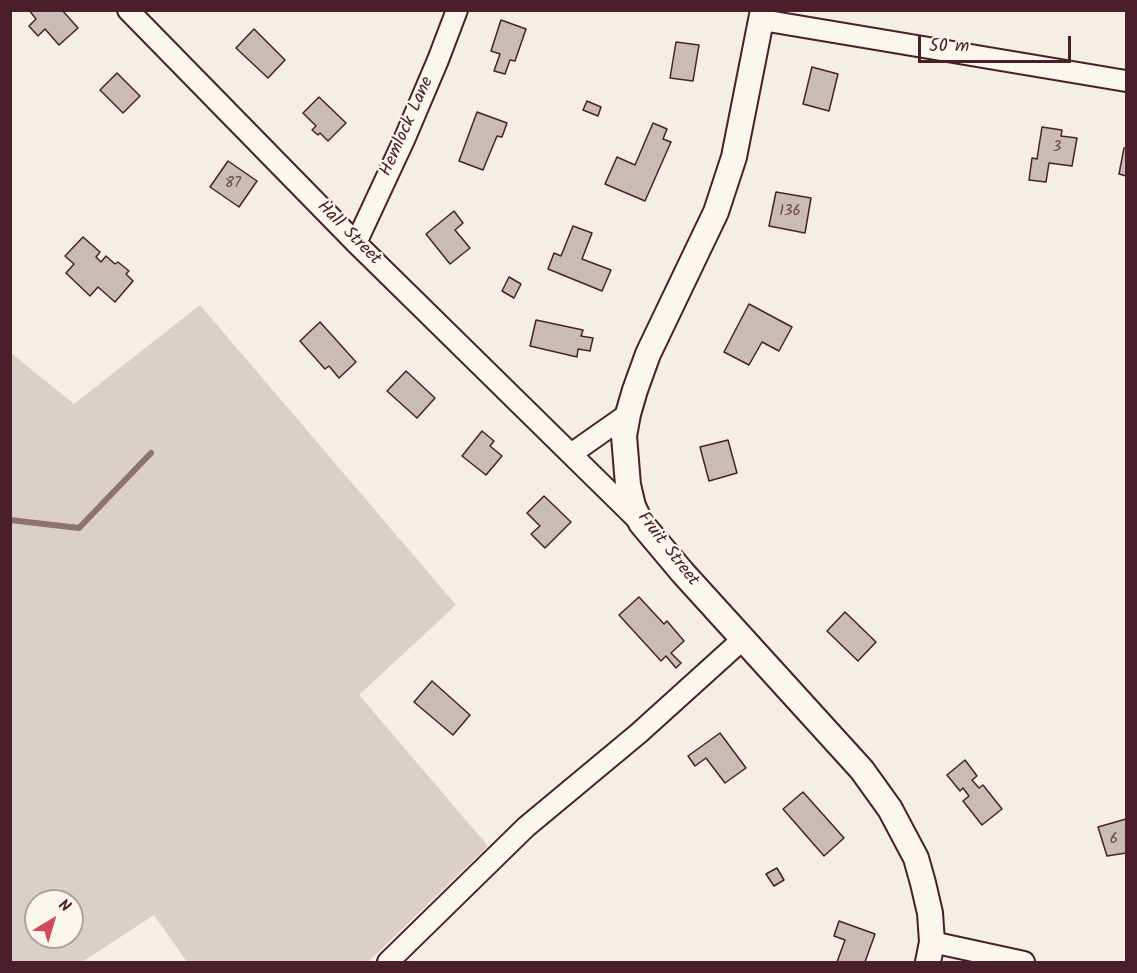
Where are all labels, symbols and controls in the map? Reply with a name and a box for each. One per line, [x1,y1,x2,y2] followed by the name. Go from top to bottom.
[921,24,1074,62] scale bar
[929,32,969,61] text: 50 m
[376,74,440,180] street label: Hemlock Lane
[1053,139,1061,157] house number: 3
[225,175,241,193] house number: 87
[311,197,385,271] street label: Hall Street
[779,203,801,221] house number: 136
[631,509,703,591] street label: Fruit Street
[1110,831,1118,849] house number: 6
[24,889,84,949] north arrow
[52,893,76,919] text: N

